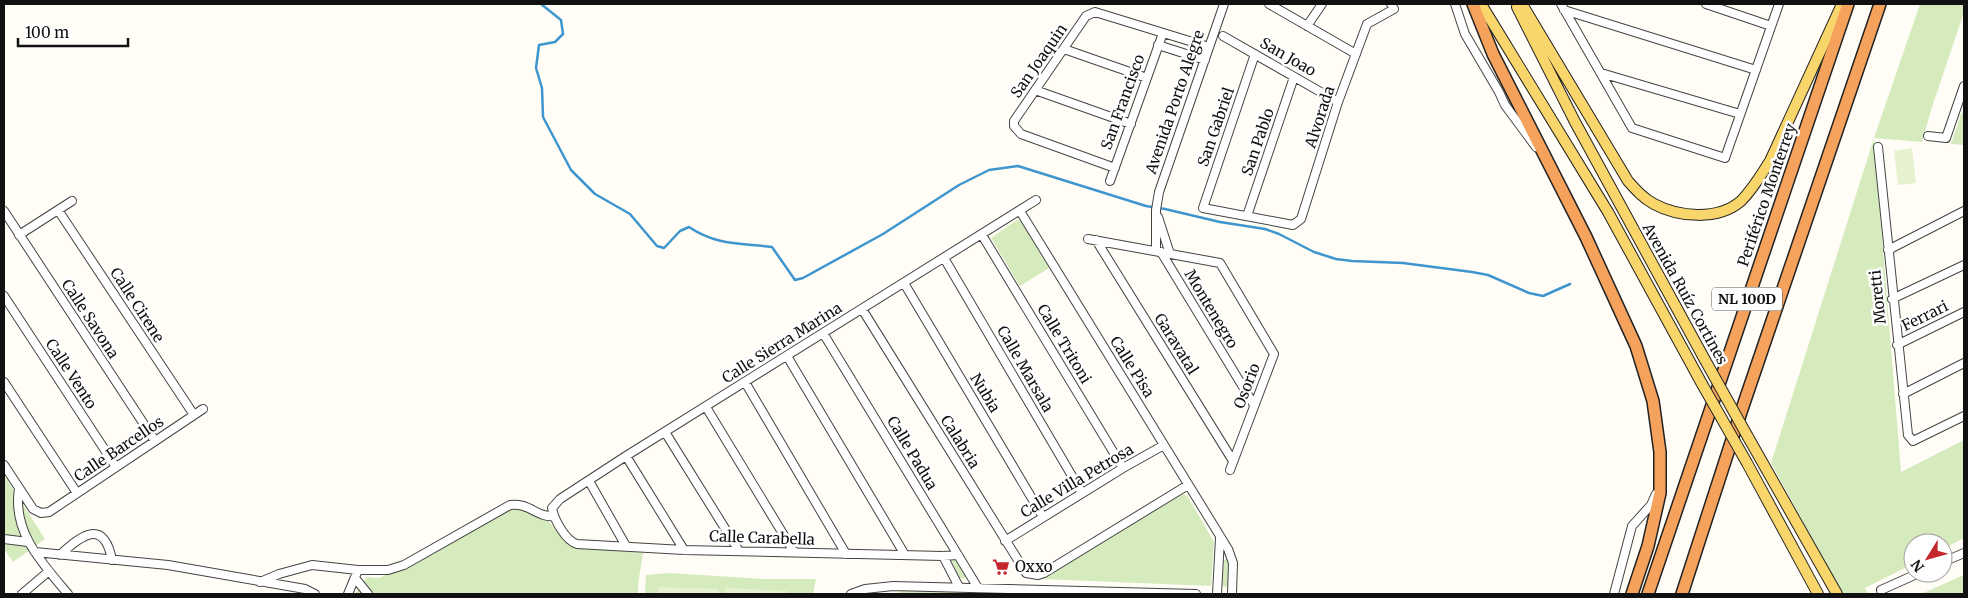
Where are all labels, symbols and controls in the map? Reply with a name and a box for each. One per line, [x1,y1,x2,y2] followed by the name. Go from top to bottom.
[18,15,128,47] scale bar
[1006,20,1071,101] street label: San Joaquin
[25,23,69,42] text: 100 m
[1141,27,1208,177] street label: Avenida Porto Alegre
[1257,33,1320,80] street label: San Joao
[1097,51,1149,152] street label: San Francisco
[1300,83,1338,151] street label: Alvorada
[1193,84,1238,169] street label: San Gabriel
[1237,105,1278,178] street label: San Pablo
[1733,121,1800,269] street label: Periférico Monterrey
[1638,219,1732,368] street label: Avenida Ruíz Cortines
[106,264,169,346] street label: Calle Cirene
[1180,266,1243,352] street label: Montenegro
[1865,269,1890,325] street label: Moretti
[58,275,123,362] street label: Calle Savona
[1712,288,1782,310] road number: NL 100D
[1898,296,1951,335] street label: Ferrari
[718,298,845,387] street label: Calle Sierra Marina
[1033,300,1096,387] street label: Calle Tritoni
[1150,310,1203,378] street label: Garavatal
[993,322,1058,415] street label: Calle Marsala
[1106,333,1159,401] street label: Calle Pisa
[42,335,101,413] street label: Calle Vento
[1229,360,1264,411] street label: Osorio
[966,370,1004,416] street label: Nubia
[70,412,167,486] street label: Calle Barcellos
[883,412,942,493] street label: Calle Padua
[937,412,984,472] street label: Calabria
[1017,439,1137,522] street label: Calle Villa Petrosa
[709,526,815,549] street label: Calle Carabella
[1903,533,1953,583] north arrow
[1907,556,1928,576] text: N
[991,557,1011,577] supermarket icon: Oxxo
[1015,557,1053,576] place label: Oxxo

